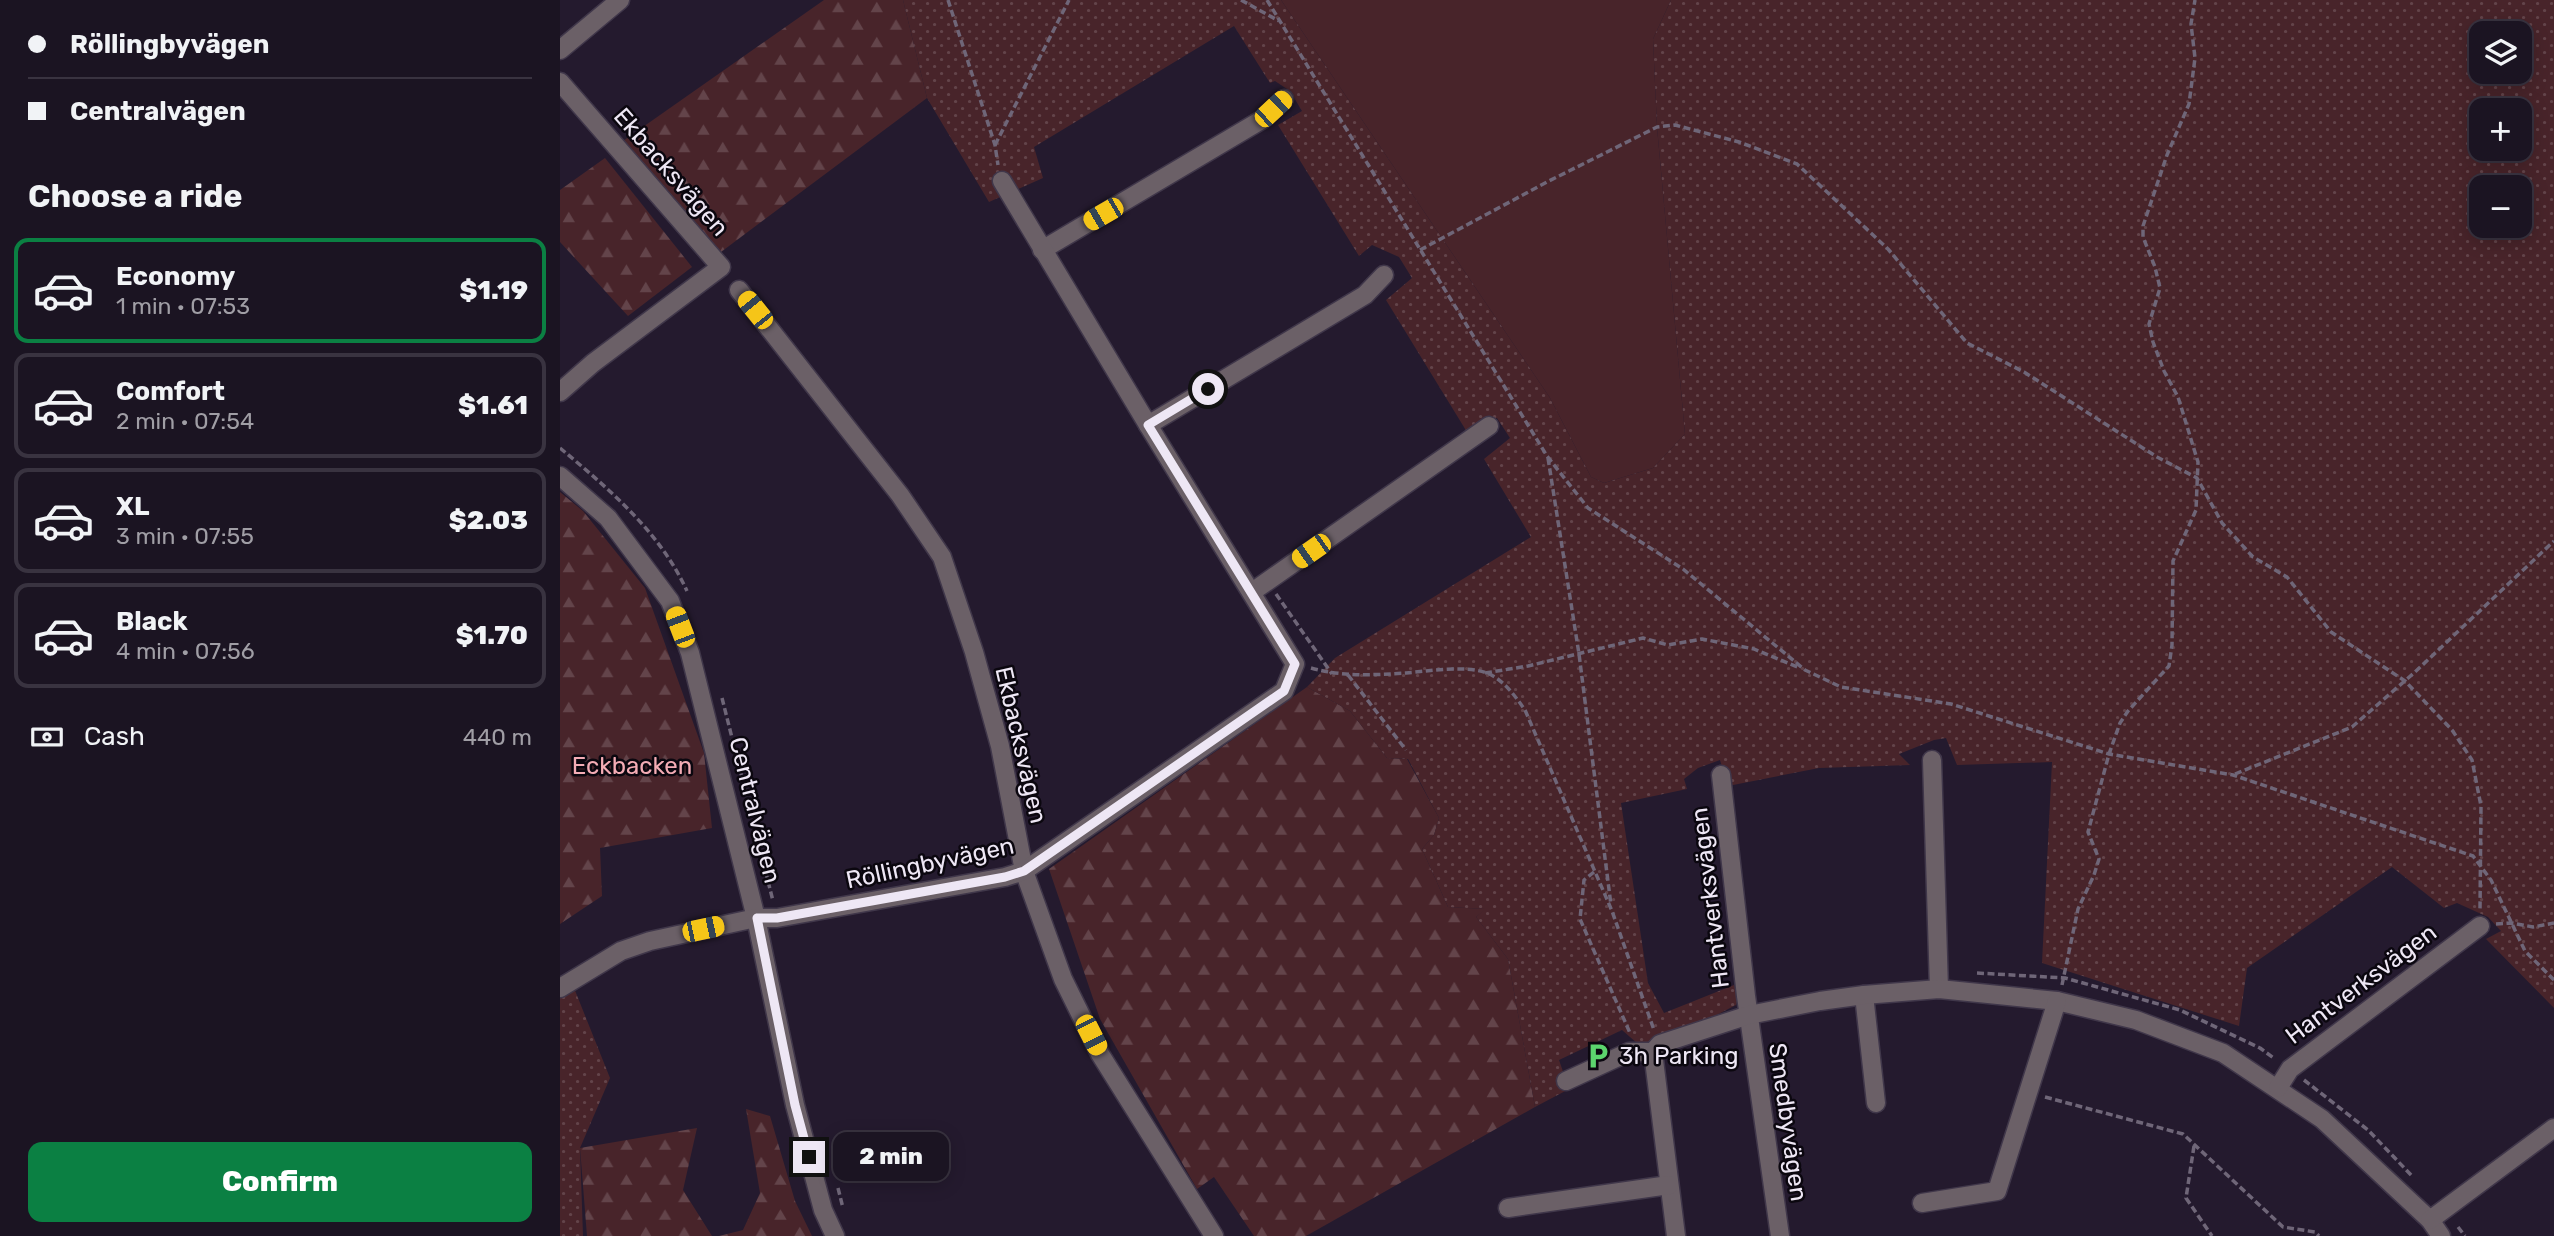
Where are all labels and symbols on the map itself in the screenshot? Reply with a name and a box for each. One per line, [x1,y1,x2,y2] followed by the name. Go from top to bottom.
[1251,87,1296,131] car
[608,102,734,242] street label: Ekbacksvägen
[1080,194,1127,234] car
[734,287,777,333] car
[1192,373,1224,405] route start
[1288,530,1335,572] car
[663,604,698,650] car
[989,664,1053,826] street label: Ekbacksvägen
[723,734,787,886] street label: Centralvägen
[572,752,692,780] park label: Eckbacken
[1685,806,1735,990] street label: Hantverksvägen
[843,832,1017,894] street label: Röllingbyvägen
[681,914,726,944] car
[2280,918,2442,1050] street label: Hantverksvägen
[1073,1012,1110,1058] car
[1583,1041,1613,1071] parking icon: 3h Parking
[1763,1041,1813,1203] street label: Smedbyvägen
[1619,1042,1739,1070] place label: 3h Parking
[834,1132,949,1182] callout: 2 min
[793,1141,825,1173] route end

